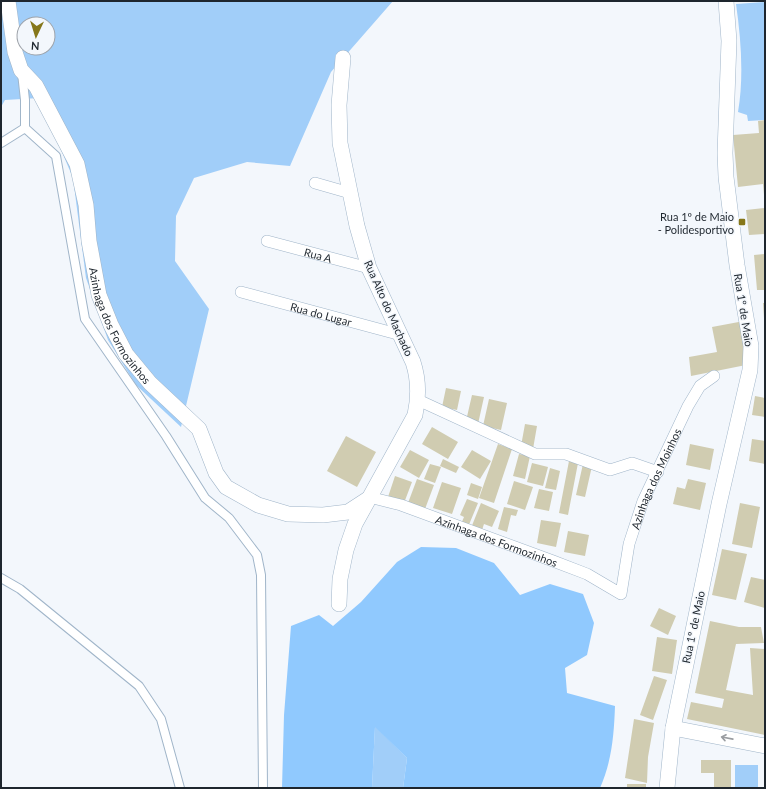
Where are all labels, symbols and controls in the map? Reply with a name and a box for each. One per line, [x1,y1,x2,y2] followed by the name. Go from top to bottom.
[16,16,56,56] north arrow
[31,40,40,53] text: N
[658,210,734,236] place label: Rua 1º de Maio - Polidesportivo
[737,217,747,227] marker: Rua 1º de Maio - Polidesportivo
[303,245,334,265] street label: Rua A
[362,258,416,358] street label: Rua Alto do Machado
[88,266,154,386] street label: Azinhaga dos Formozinhos
[732,272,756,348] street label: Rua 1º de Maio
[289,299,353,328] street label: Rua do Lugar
[628,426,683,531] street label: Azinhaga dos Moinhos
[434,512,560,569] street label: Azinhaga dos Formozinhos
[679,590,707,664] street label: Rua 1º de Maio
[721,734,734,742] one-way arrow

